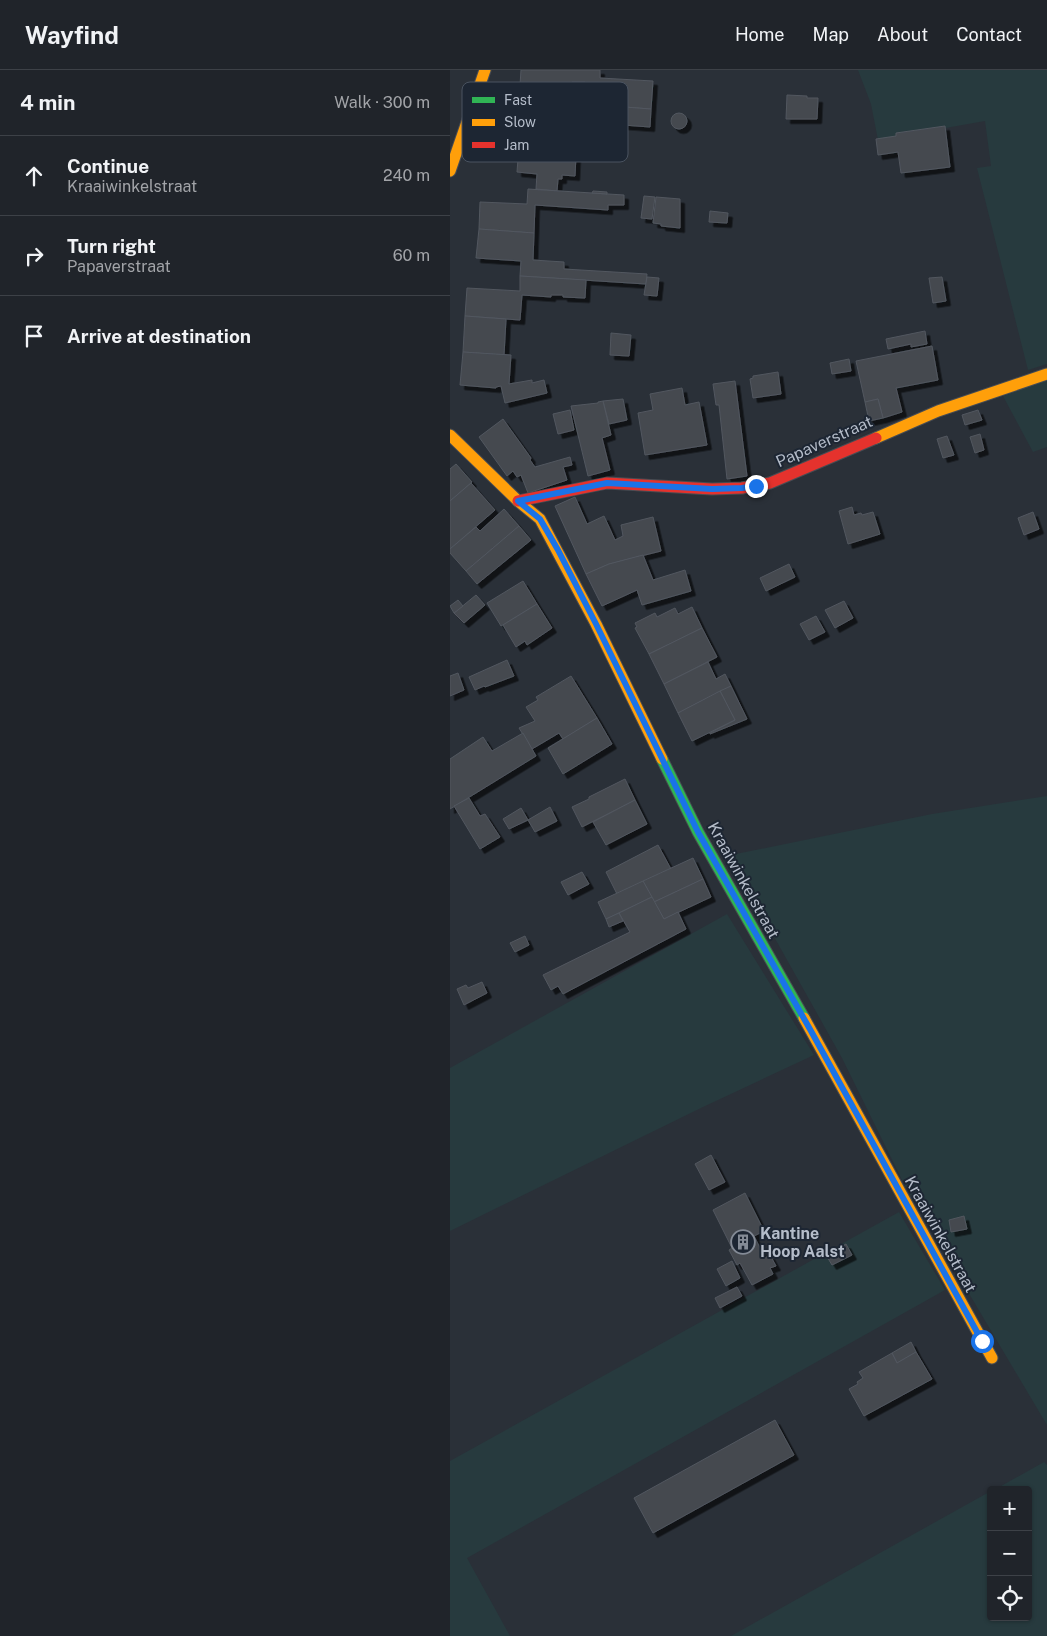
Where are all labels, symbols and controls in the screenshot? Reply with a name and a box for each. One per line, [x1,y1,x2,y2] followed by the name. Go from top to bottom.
[25,21,119,49] text: Wayfind
[735,24,785,45] text: Home
[813,24,849,45] text: Map
[877,24,928,45] text: About
[956,24,1022,45] text: Contact
[462,82,628,162] legend
[20,90,75,115] text: 4 min
[504,92,532,108] text: Fast
[334,93,430,112] text: Walk · 300 m
[504,114,536,130] text: Slow
[504,137,529,153] text: Jam
[67,155,149,177] text: Continue
[20,162,48,190] icon: ahead
[383,166,430,185] text: 240 m
[67,177,197,196] text: Kraaiwinkelstraat
[67,235,156,257] text: Turn right
[20,242,48,270] icon: right
[393,246,430,265] text: 60 m
[67,257,171,276] text: Papaverstraat
[20,322,48,350] icon: arrive
[67,325,251,347] text: Arrive at destination
[773,412,875,471] street label: Papaverstraat
[745,475,768,498] route end
[704,819,783,942] street label: Kraaiwinkelstraat
[901,1173,980,1296] street label: Kraaiwinkelstraat
[760,1224,845,1261] place label: Kantine Hoop Aalst
[730,1229,756,1255] building icon: Kantine Hoop Aalst
[971,1330,994,1353] route start
[987,1486,1032,1621] map controls
[987,1486,1032,1531] button: +
[987,1531,1032,1576] button: −
[987,1576,1032,1621] button: locate

